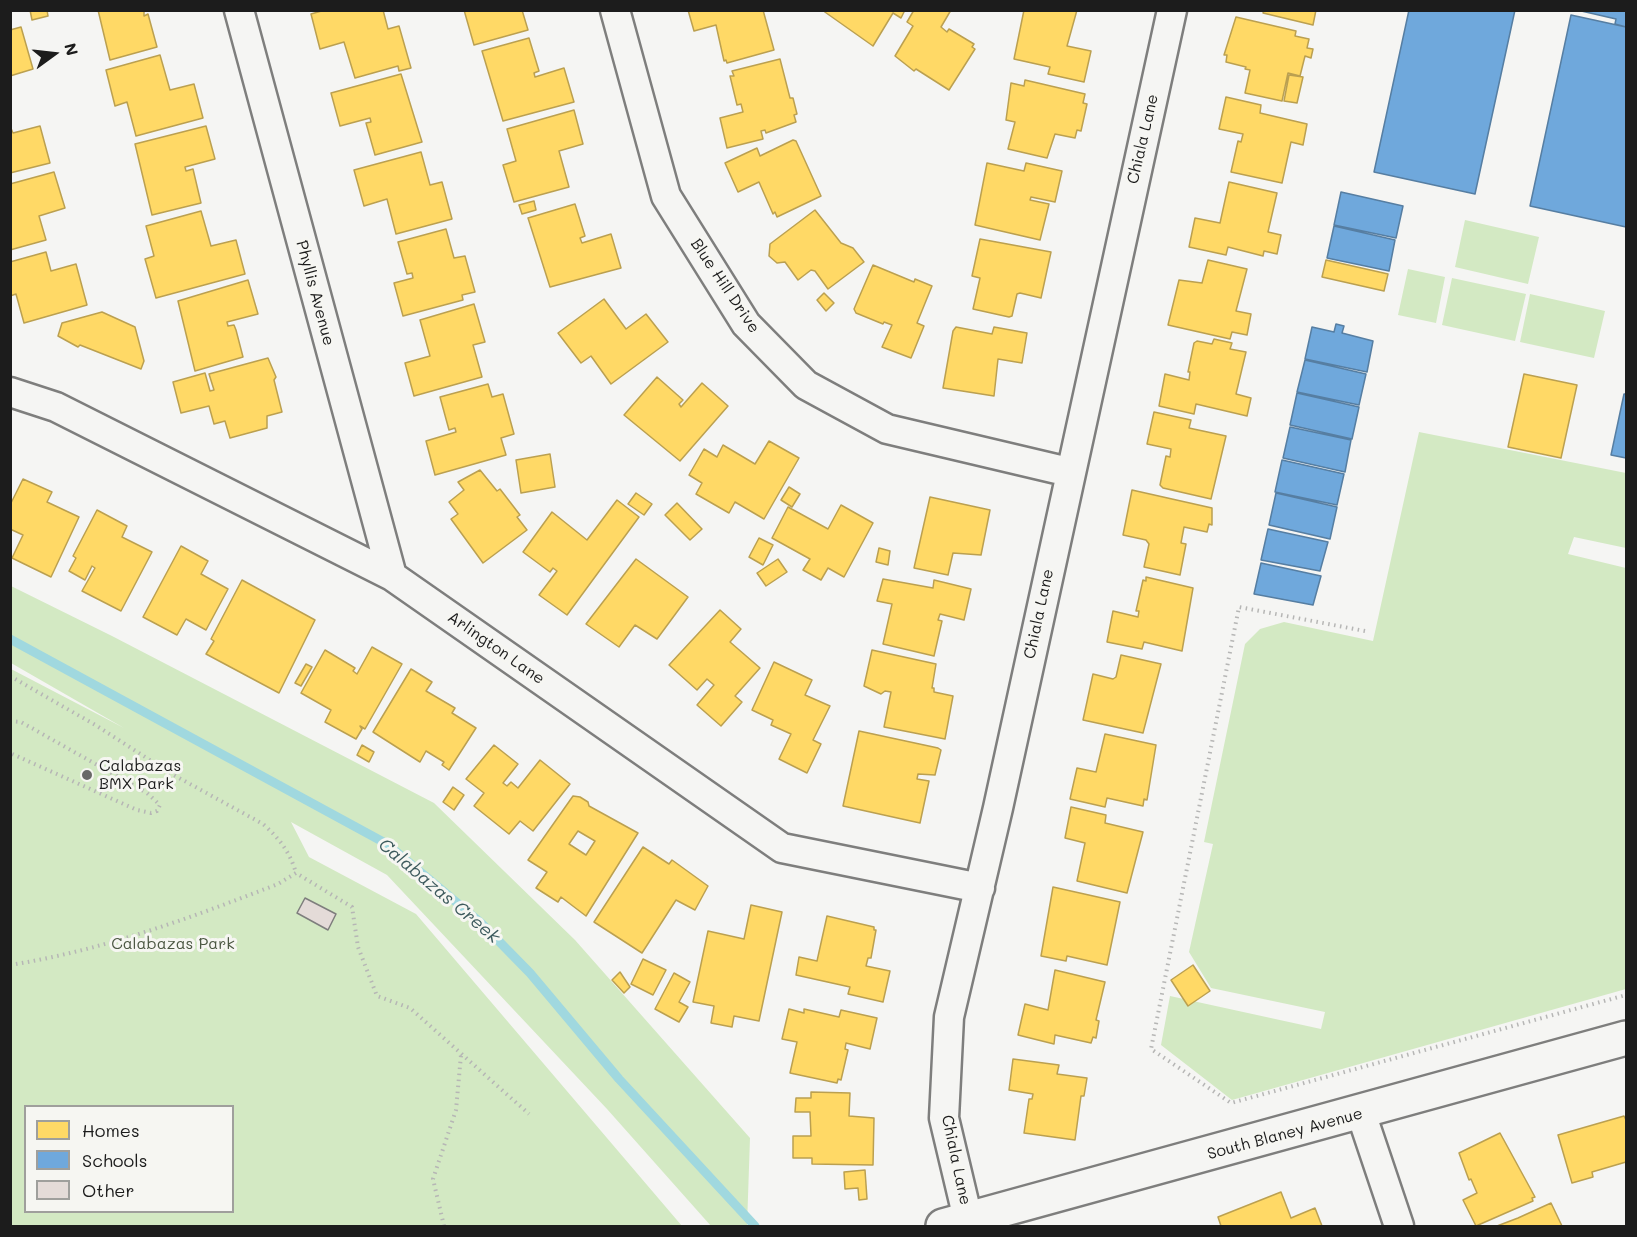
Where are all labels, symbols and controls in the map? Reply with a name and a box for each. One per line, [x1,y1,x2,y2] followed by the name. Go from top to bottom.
[24,24,84,84] north arrow
[60,41,84,58] text: N
[1123,92,1163,186] street label: Chiala Lane
[686,235,764,337] street label: Blue Hill Drive
[292,238,338,348] street label: Phyllis Avenue
[1020,567,1058,661] street label: Chiala Lane
[444,607,548,689] street label: Arlington Lane
[99,756,181,794] place label: Calabazas BMX Park
[80,768,94,782] marker: Calabazas BMX Park
[374,834,504,948] water label: Calabazas Creek
[111,934,235,954] park label: Calabazas Park
[1205,1104,1365,1164] street label: South Blaney Avenue
[24,1105,234,1213] legend
[937,1113,975,1207] street label: Chiala Lane
[82,1118,140,1142] text: Homes
[82,1148,147,1172] text: Schools
[82,1178,135,1202] text: Other

